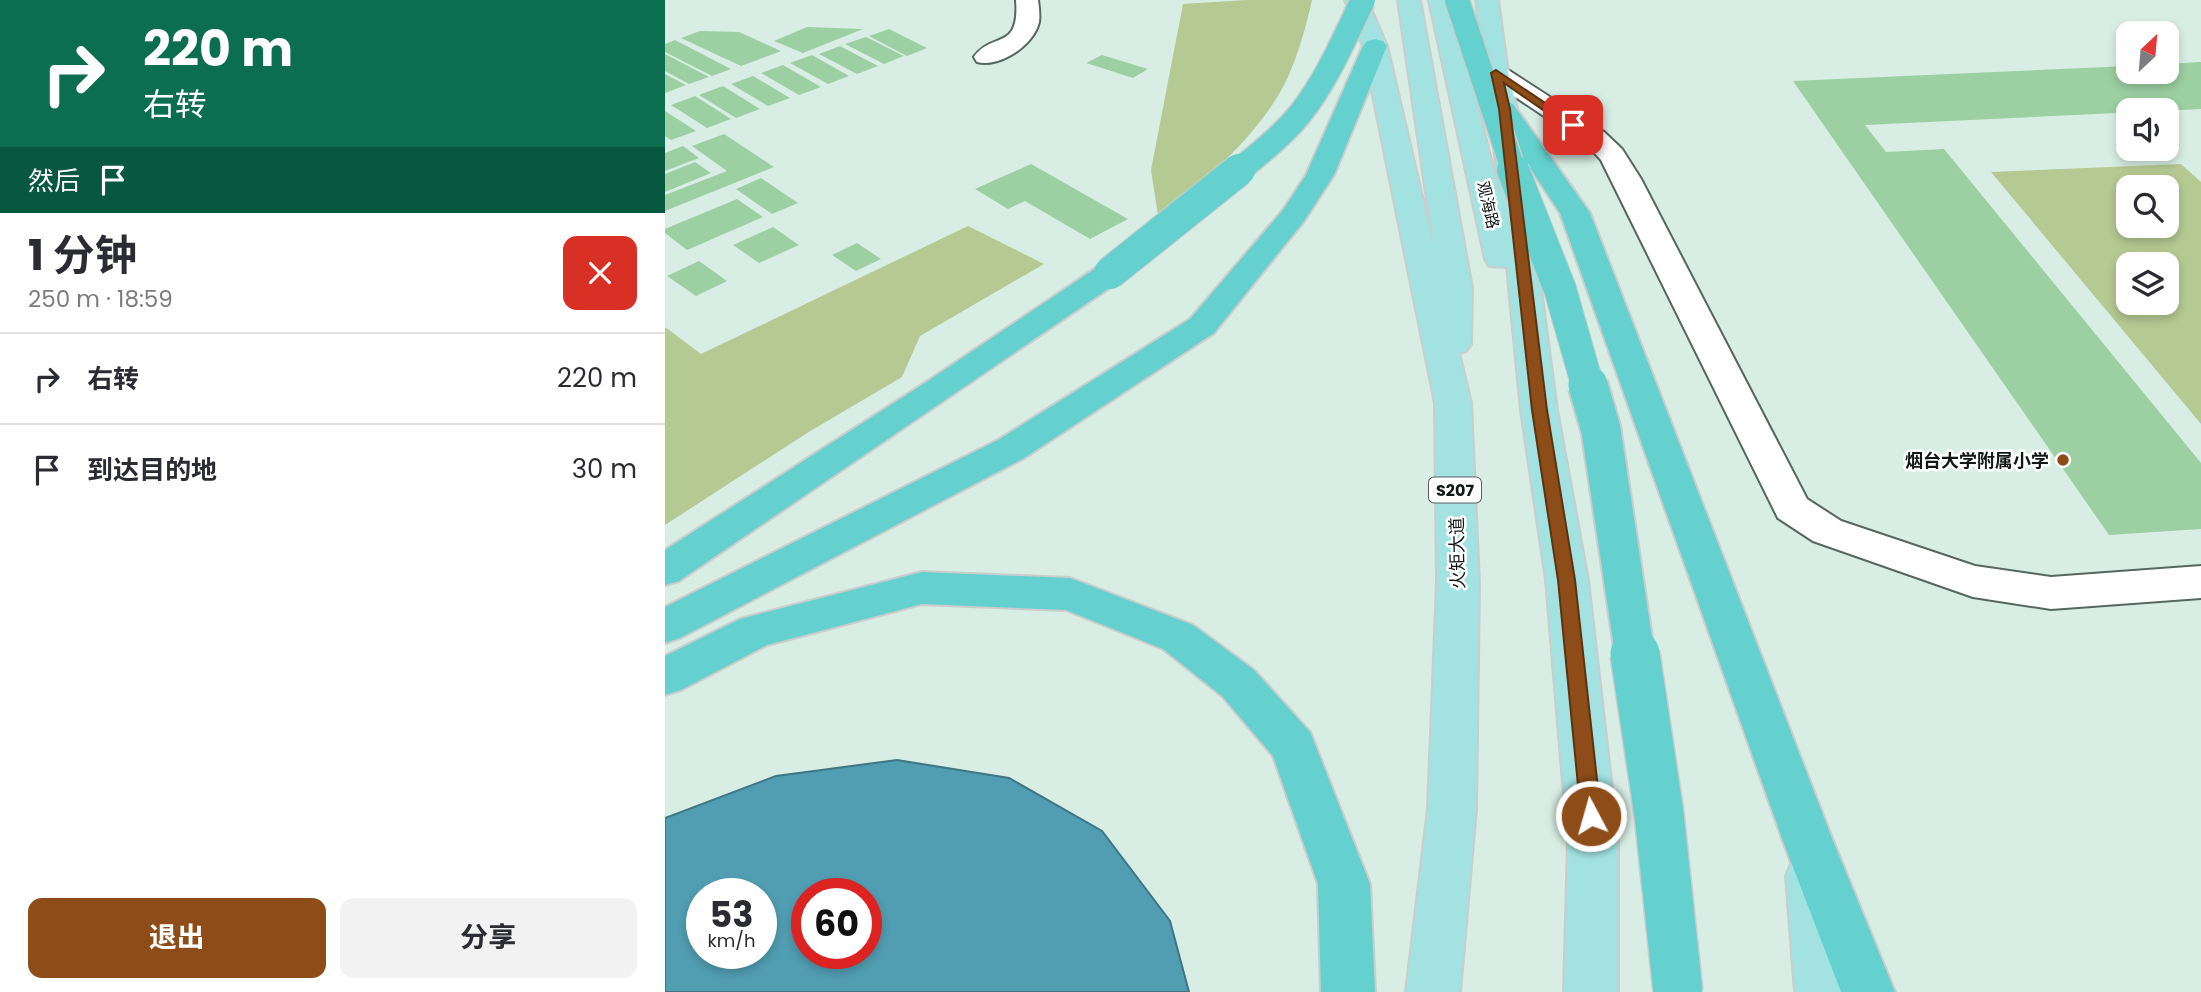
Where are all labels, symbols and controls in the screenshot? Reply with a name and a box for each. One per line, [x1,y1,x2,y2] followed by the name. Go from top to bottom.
[143,15,293,83] text: 220 m
[2116,21,2179,84] north arrow
[2116,21,2179,315] map controls
[28,28,119,119] icon: right
[143,82,207,127] text: 右转
[1543,95,1603,155] pin
[2116,98,2179,161] button: sound
[1554,106,1592,144] icon: arrive
[94,161,132,199] icon: arrive
[28,163,80,199] text: 然后
[2116,175,2179,238] button: search
[1471,179,1505,231] street label: 观海路
[28,226,137,285] text: 1 分钟
[563,236,637,310] button: close
[2116,252,2179,315] button: layers
[28,283,173,315] text: 250 m · 18:59
[28,360,66,398] icon: right
[557,360,637,396] text: 220 m
[87,361,139,397] text: 右转
[1905,448,2049,473] place label: 烟台大学附属小学
[28,451,66,489] icon: arrive
[572,451,637,487] text: 30 m
[87,452,217,488] text: 到达目的地
[2055,452,2071,468] marker: 烟台大学附属小学
[1429,477,1481,503] road number: S207
[1444,517,1470,589] street label: 火矩大道
[1554,779,1628,853] position arrow
[791,878,882,969] speed limit sign: 60
[710,890,753,939] text: 53
[28,898,326,978] button: 退出
[340,898,637,978] button: 分享
[708,928,755,953] text: km/h

